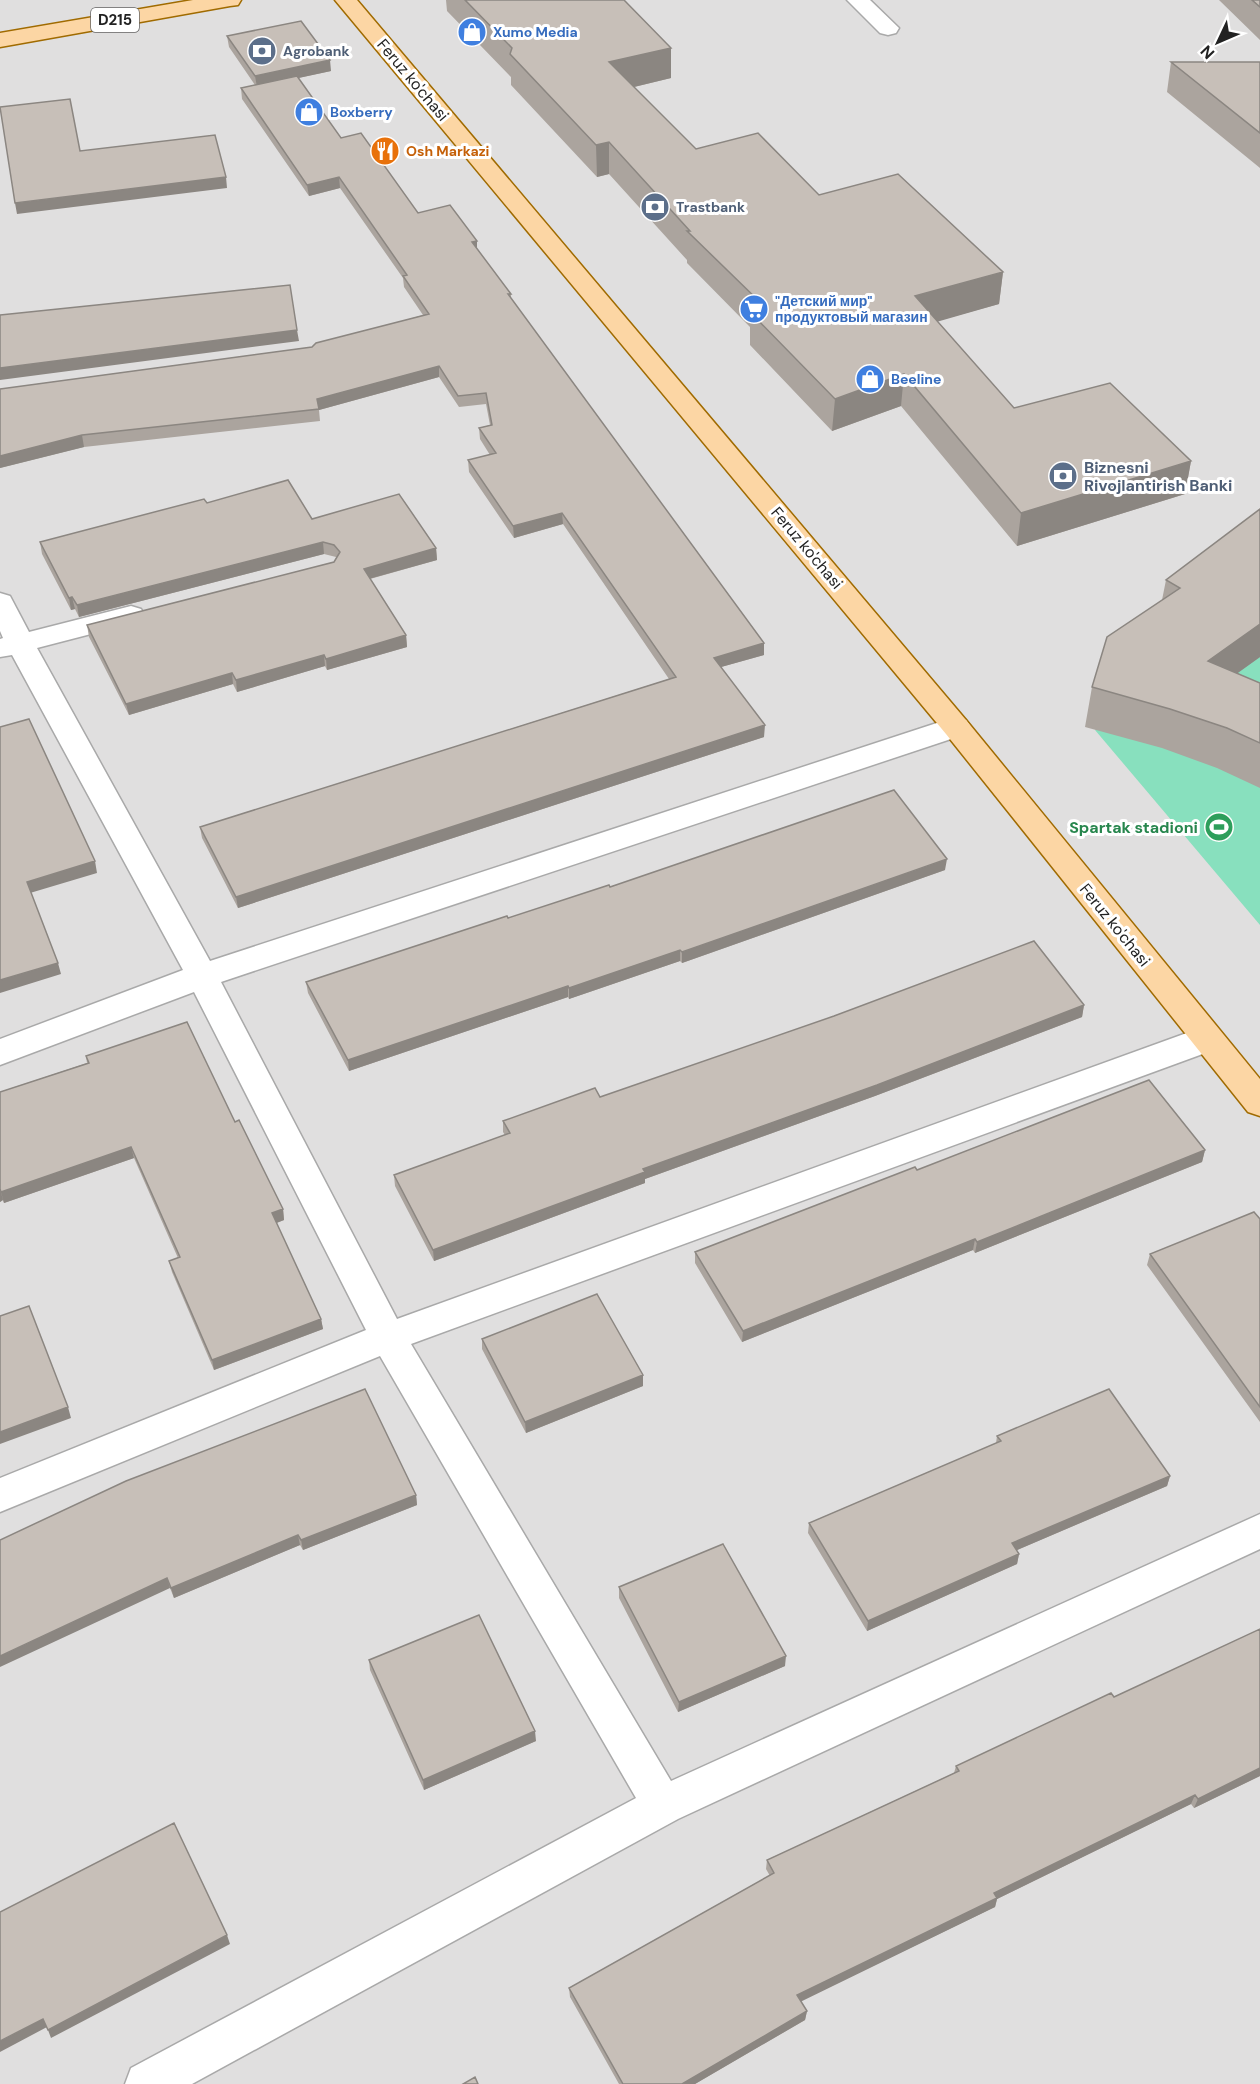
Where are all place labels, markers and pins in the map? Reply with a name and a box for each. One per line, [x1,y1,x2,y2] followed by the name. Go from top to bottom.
[456,16,488,48] shop icon: Xumo Media
[493,23,578,41] place label: Xumo Media
[246,35,278,67] bank icon: Agrobank
[283,42,350,60] place label: Agrobank
[293,96,325,128] shop icon: Boxberry
[330,103,393,121] place label: Boxberry
[369,135,401,167] restaurant icon: Osh Markazi
[406,142,490,160] place label: Osh Markazi
[639,191,671,223] bank icon: Trastbank
[676,198,745,216] place label: Trastbank
[775,292,928,326] place label: "Детский мир" продуктовый магазин
[738,293,770,325] supermarket icon: "Детский мир" продуктовый магазин
[854,363,886,395] shop icon: Beeline
[891,370,941,388] place label: Beeline
[1084,457,1232,496] place label: Biznesni Rivojlantirish Banki
[1047,460,1079,492] bank icon: Biznesni Rivojlantirish Banki
[1203,811,1235,843] sports icon: Spartak stadioni
[1069,817,1198,838] place label: Spartak stadioni

